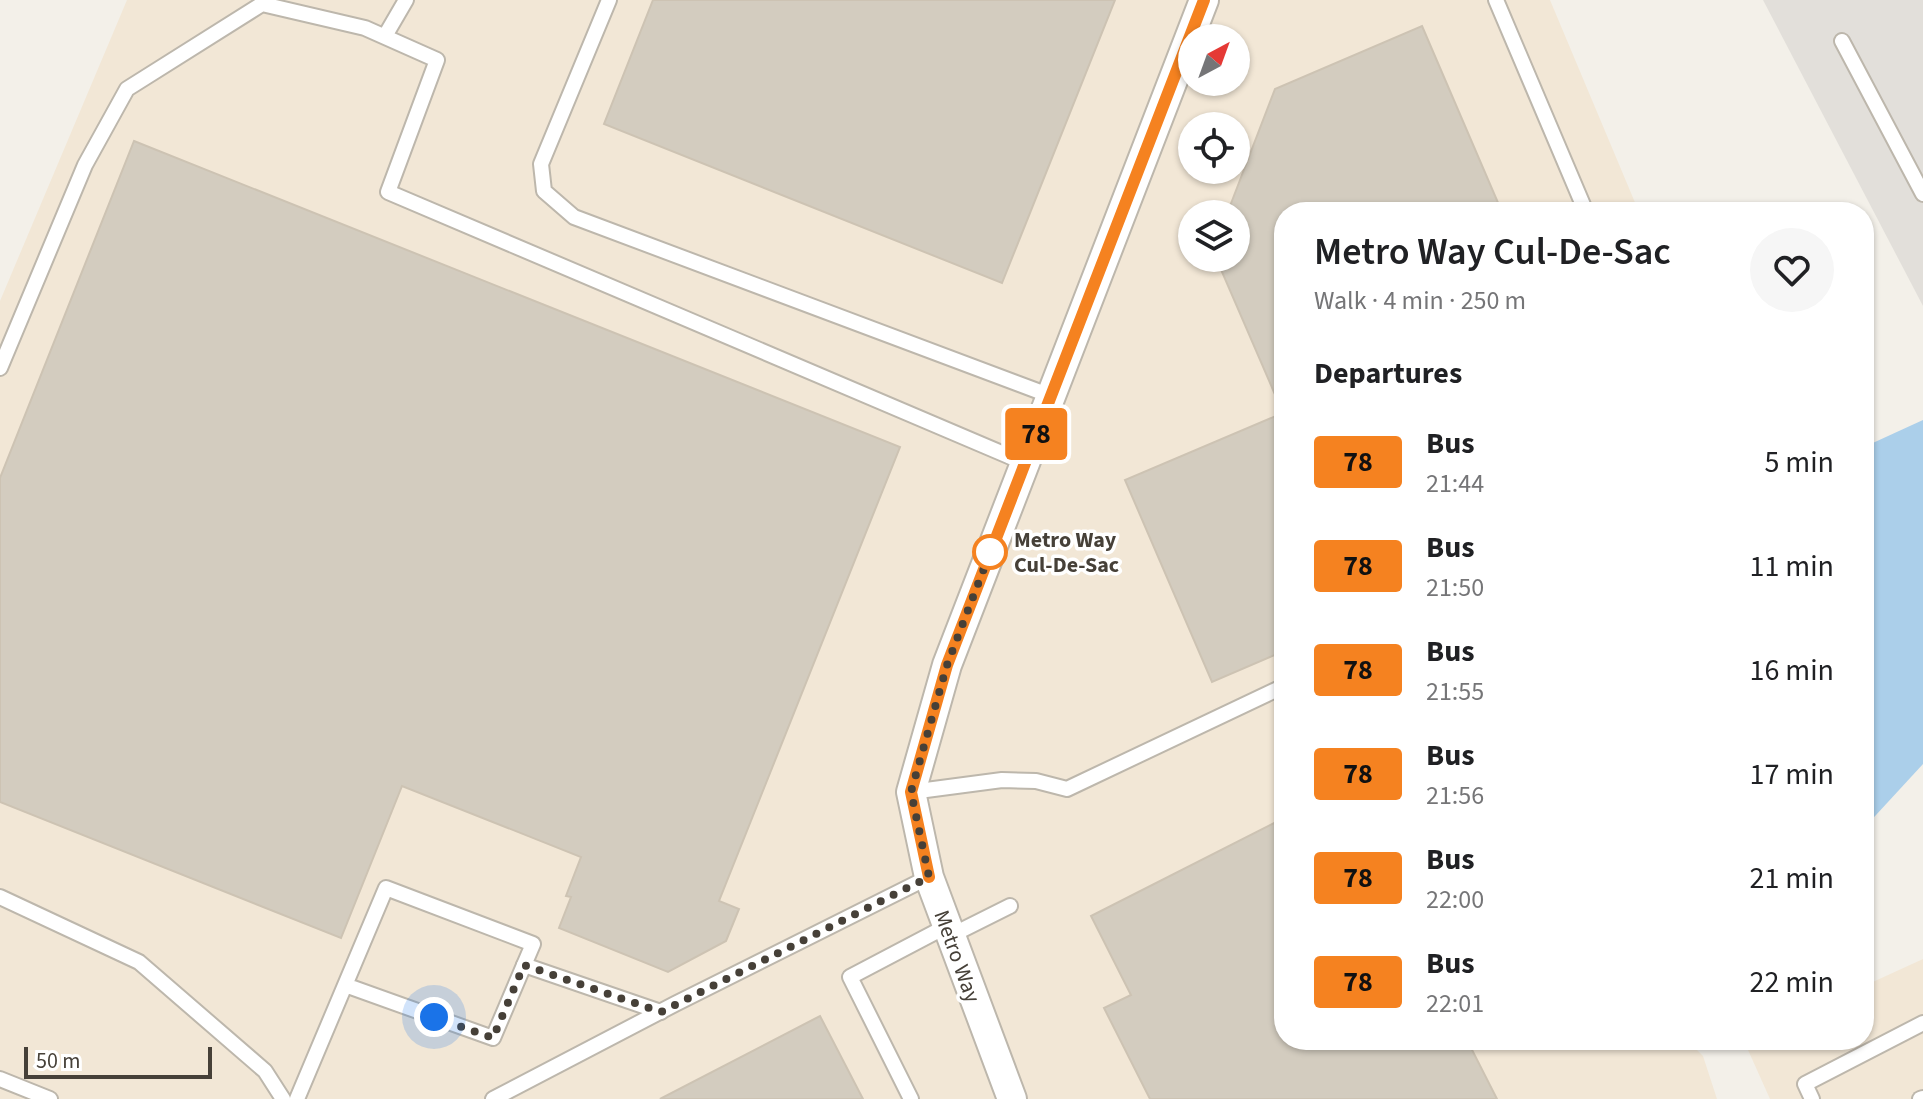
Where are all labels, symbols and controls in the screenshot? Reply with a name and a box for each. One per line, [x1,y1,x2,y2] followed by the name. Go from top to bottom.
[1178,24,1250,96] north arrow
[1178,24,1250,272] map controls
[1178,112,1250,184] button: locate
[1178,200,1250,272] button: layers
[1314,225,1671,279] text: Metro Way Cul-De-Sac
[1750,228,1834,312] button: heart
[1314,282,1526,319] text: Walk · 4 min · 250 m
[1314,352,1462,395] text: Departures
[1000,408,1072,460] line badge: 78
[1021,414,1051,454] text: 78
[1426,422,1474,465] text: Bus
[1764,441,1834,484] text: 5 min
[1343,442,1373,482] text: 78
[1426,465,1484,502] text: 21:44
[1014,524,1119,581] place label: Metro Way Cul-De-Sac
[1426,526,1474,569] text: Bus
[973,535,1007,569] marker: Metro Way Cul-De-Sac
[1750,545,1834,588] text: 11 min
[1343,546,1373,586] text: 78
[1426,569,1484,606] text: 21:50
[1426,630,1474,673] text: Bus
[1750,649,1834,692] text: 16 min
[1343,650,1373,690] text: 78
[1426,673,1484,710] text: 21:55
[1426,734,1474,777] text: Bus
[1750,753,1834,796] text: 17 min
[1343,754,1373,794] text: 78
[1426,777,1484,814] text: 21:56
[1426,838,1474,881] text: Bus
[1750,857,1834,900] text: 21 min
[1343,858,1373,898] text: 78
[1426,881,1484,918] text: 22:00
[926,906,989,1008] street label: Metro Way
[1426,942,1474,985] text: Bus
[1750,961,1834,1004] text: 22 min
[1343,962,1373,1002] text: 78
[1426,985,1484,1022] text: 22:01
[414,997,454,1037] your location
[24,1043,212,1079] scale bar
[36,1045,81,1077] text: 50 m

